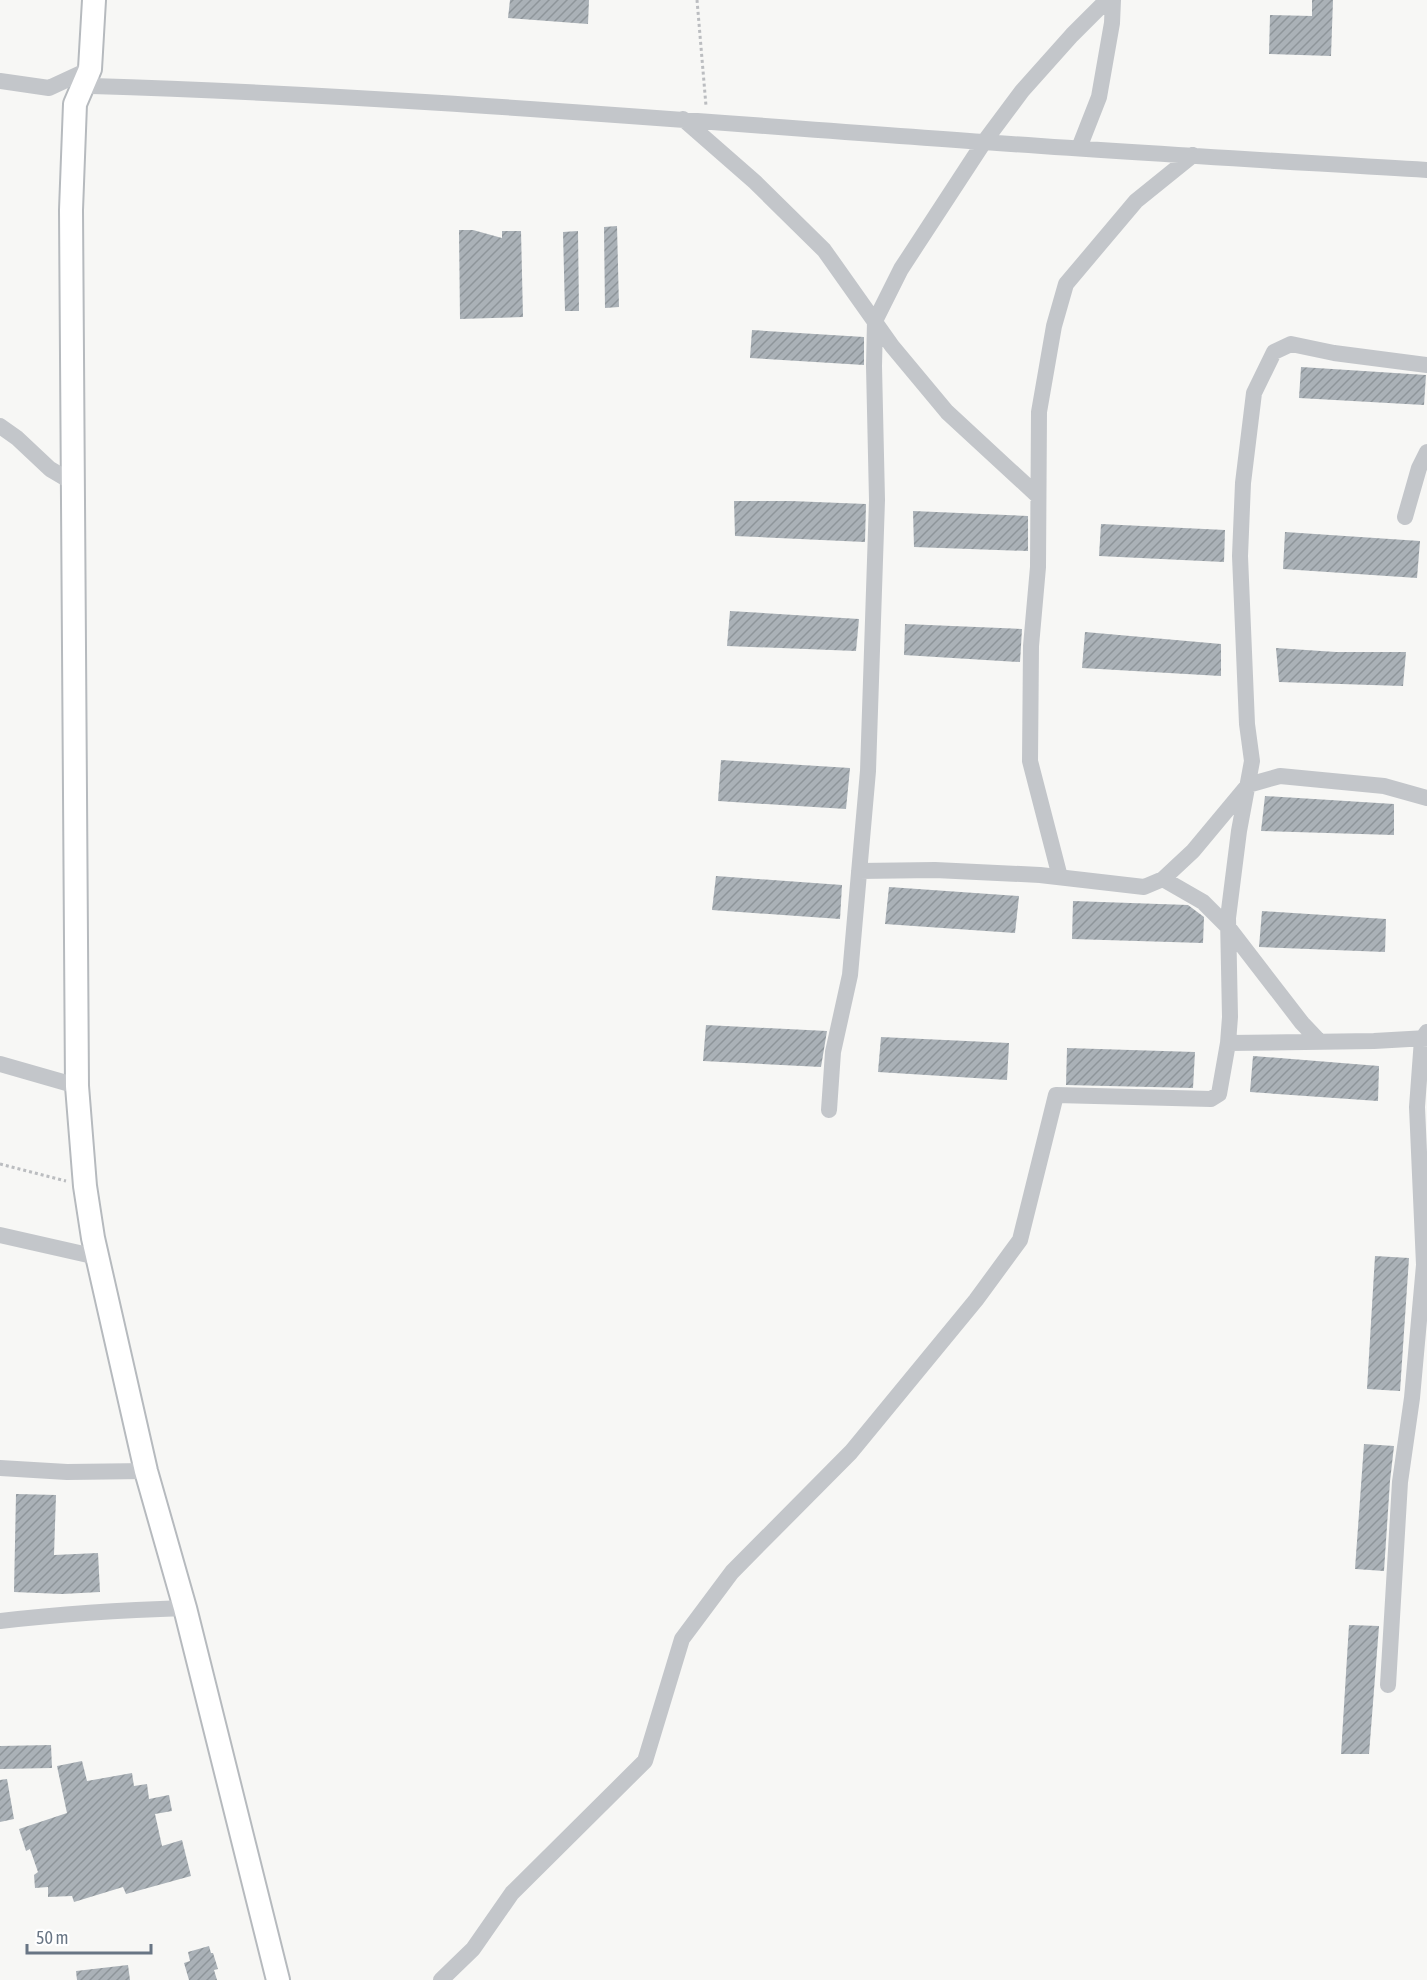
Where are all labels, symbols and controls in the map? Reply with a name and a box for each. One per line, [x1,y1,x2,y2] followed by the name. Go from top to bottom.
[27,1917,152,1955] scale bar
[36,1927,68,1948] text: 50 m

